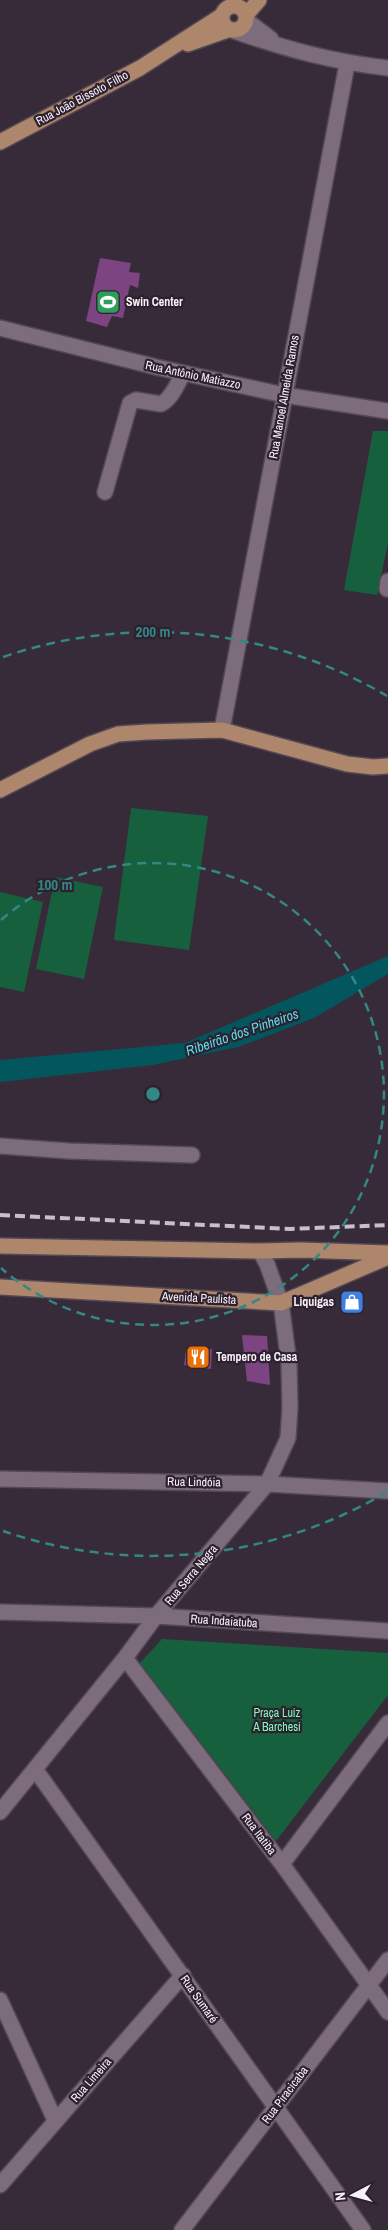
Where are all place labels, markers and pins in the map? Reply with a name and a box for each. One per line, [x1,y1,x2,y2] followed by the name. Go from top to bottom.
[95,289,121,315] sports icon: Swin Center
[126,294,183,310] place label: Swin Center
[144,1085,162,1103] centre of rings
[339,1289,365,1315] shop icon: Liquigas
[294,1294,335,1310] place label: Liquigas
[185,1344,211,1370] restaurant icon: Tempero de Casa
[216,1349,298,1365] place label: Tempero de Casa

